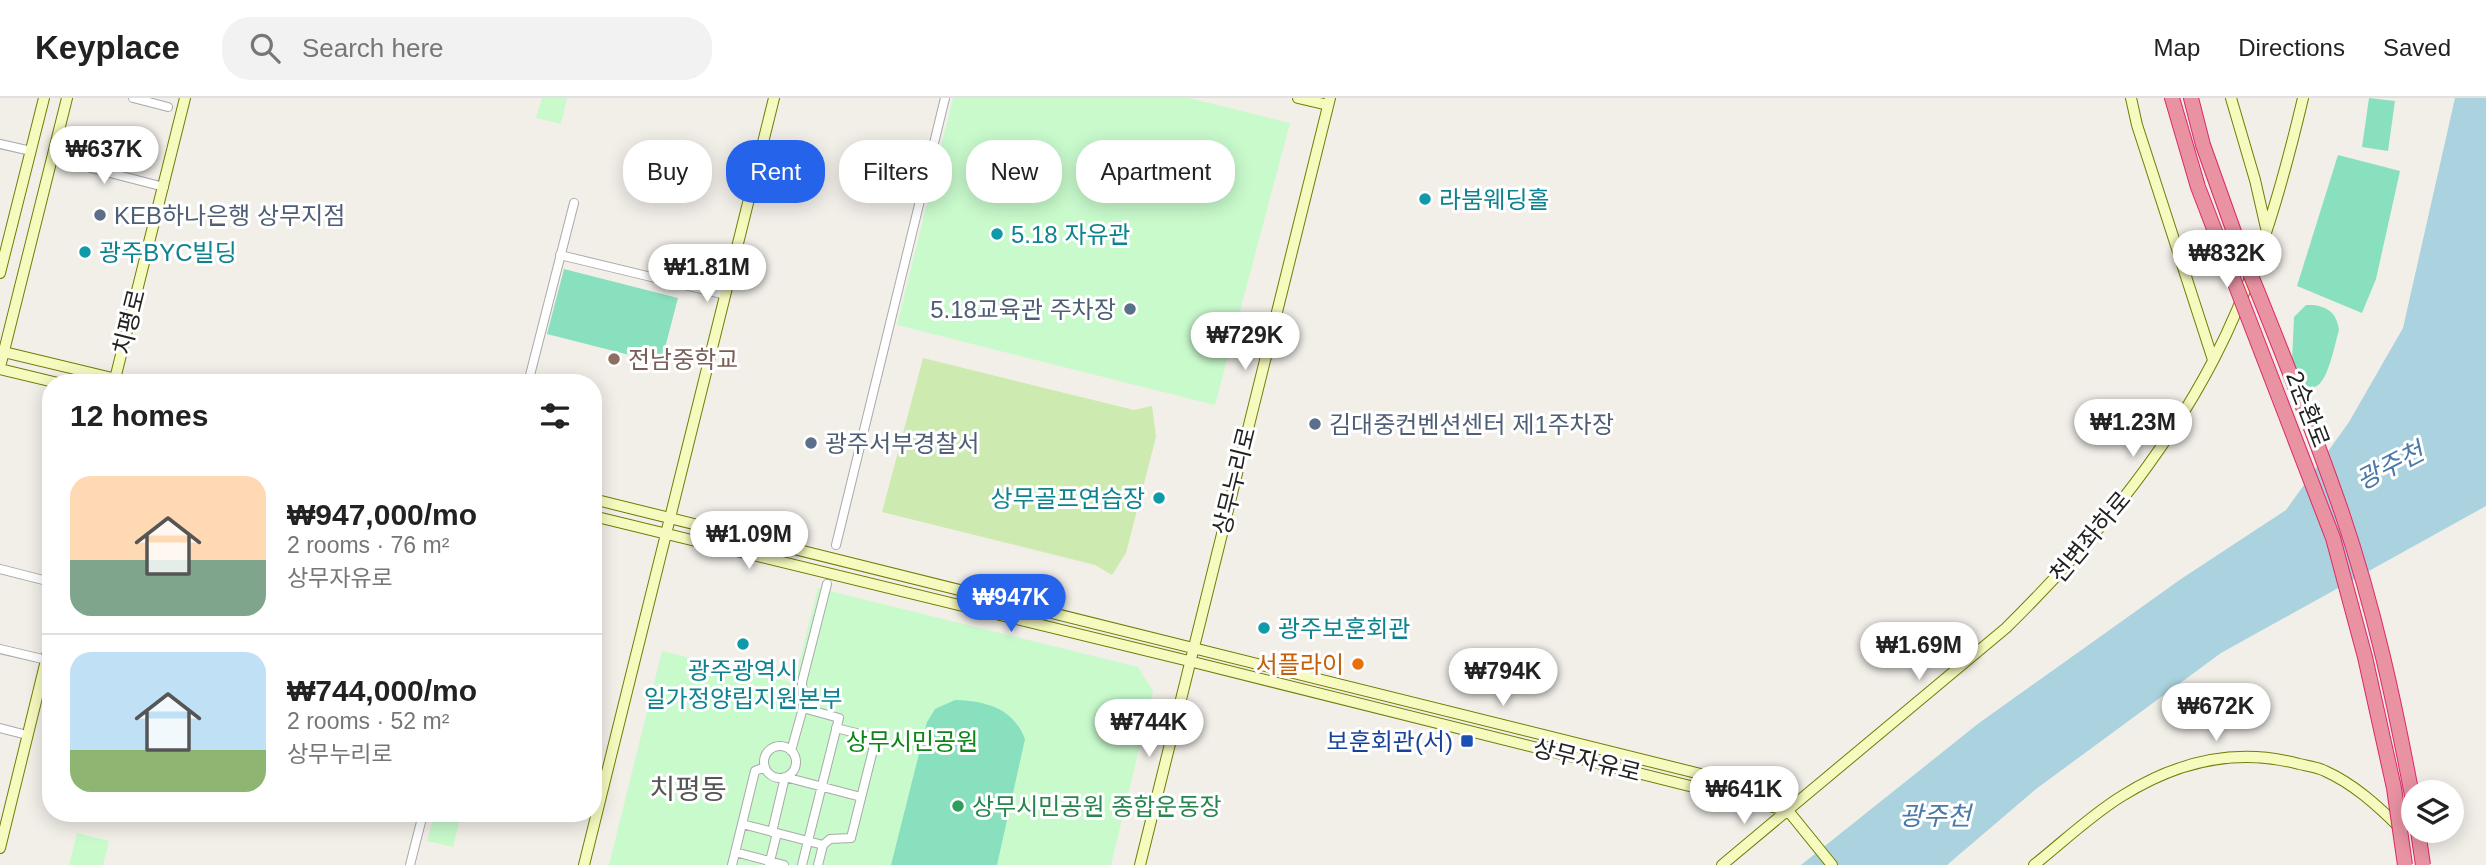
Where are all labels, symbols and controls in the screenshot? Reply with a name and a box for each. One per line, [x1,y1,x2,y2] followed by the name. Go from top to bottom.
[222,17,712,80] search box
[35,29,180,66] text: Keyplace
[246,29,284,67] icon: search
[302,33,444,63] text: Search here
[2154,34,2200,61] text: Map
[2238,34,2345,61] text: Directions
[2383,34,2451,61] text: Saved
[55,126,153,186] pin: ₩637K
[66,136,142,162] text: ₩637K
[623,140,712,203] chip: Buy
[726,140,825,203] chip: Rent
[839,140,952,203] chip: Filters
[966,140,1062,203] chip: New
[1076,140,1235,203] chip: Apartment
[1439,186,1549,213] place label: 라붐웨딩홀
[1417,191,1433,207] marker: 라붐웨딩홀
[114,202,345,229] place label: KEB하나은행 상무지점
[92,207,108,223] marker: KEB하나은행 상무지점
[1011,221,1131,248] place label: 5.18 자유관
[989,226,1005,242] marker: 5.18 자유관
[2178,230,2276,290] pin: ₩832K
[99,239,237,266] place label: 광주BYC빌딩
[2189,240,2265,266] text: ₩832K
[77,244,93,260] marker: 광주BYC빌딩
[650,244,764,304] pin: ₩1.81M
[664,254,750,280] text: ₩1.81M
[108,287,150,357] street label: 치평로
[930,296,1116,323] place label: 5.18교육관 주차장
[1122,301,1138,317] marker: 5.18교육관 주차장
[1196,313,1294,372] pin: ₩729K
[1207,322,1283,348] text: ₩729K
[628,346,738,373] place label: 전남중학교
[606,351,622,367] marker: 전남중학교
[2281,367,2335,451] street label: 2순환로
[536,397,574,435] icon: filters
[70,399,208,432] text: 12 homes
[2076,400,2190,459] pin: ₩1.23M
[2090,409,2176,435] text: ₩1.23M
[1329,411,1614,438] place label: 김대중컨벤션센터 제1주차장
[1307,416,1323,432] marker: 김대중컨벤션센터 제1주차장
[1208,424,1260,538] street label: 상무누리로
[825,430,980,457] place label: 광주서부경찰서
[803,435,819,451] marker: 광주서부경찰서
[2351,435,2432,496] water label: 광주천
[990,485,1145,512] place label: 상무골프연습장
[2044,486,2136,588] street label: 천변좌하로
[1151,490,1167,506] marker: 상무골프연습장
[287,498,477,531] text: ₩947,000/mo
[126,504,210,588] icon: home
[692,512,806,571] pin: ₩1.09M
[706,521,792,547] text: ₩1.09M
[287,532,449,558] text: 2 rooms · 76 m²
[287,565,393,591] text: 상무자유로
[962,574,1060,634] pin: ₩947K
[973,584,1049,610] text: ₩947K
[1278,615,1410,642] place label: 광주보훈회관
[1256,620,1272,636] marker: 광주보훈회관
[1862,622,1976,682] pin: ₩1.69M
[1876,632,1962,658] text: ₩1.69M
[735,636,751,652] marker: 광주광역시 일가정양립지원본부
[1454,648,1552,708] pin: ₩794K
[1256,651,1344,678] place label: 서플라이
[1350,656,1366,672] marker: 서플라이
[644,657,842,712] place label: 광주광역시 일가정양립지원본부
[1465,658,1541,684] text: ₩794K
[287,674,477,707] text: ₩744,000/mo
[126,680,210,764] icon: home
[2167,684,2265,743] pin: ₩672K
[2178,693,2254,719] text: ₩672K
[1100,700,1198,759] pin: ₩744K
[287,708,449,734] text: 2 rooms · 52 m²
[1111,709,1187,735] text: ₩744K
[846,728,978,755] park label: 상무시민공원
[1327,728,1453,755] place label: 보훈회관(서)
[1459,733,1475,749] marker: 보훈회관(서)
[1530,734,1644,786] street label: 상무자유로
[287,741,393,767] text: 상무누리로
[1695,766,1793,826] pin: ₩641K
[649,774,727,805] district label: 치평동
[1706,776,1782,802] text: ₩641K
[2401,780,2464,843] map controls
[2401,780,2464,843] button: layers
[972,793,1222,820] place label: 상무시민공원 종합운동장
[950,798,966,814] marker: 상무시민공원 종합운동장
[1899,801,1974,831] water label: 광주천

